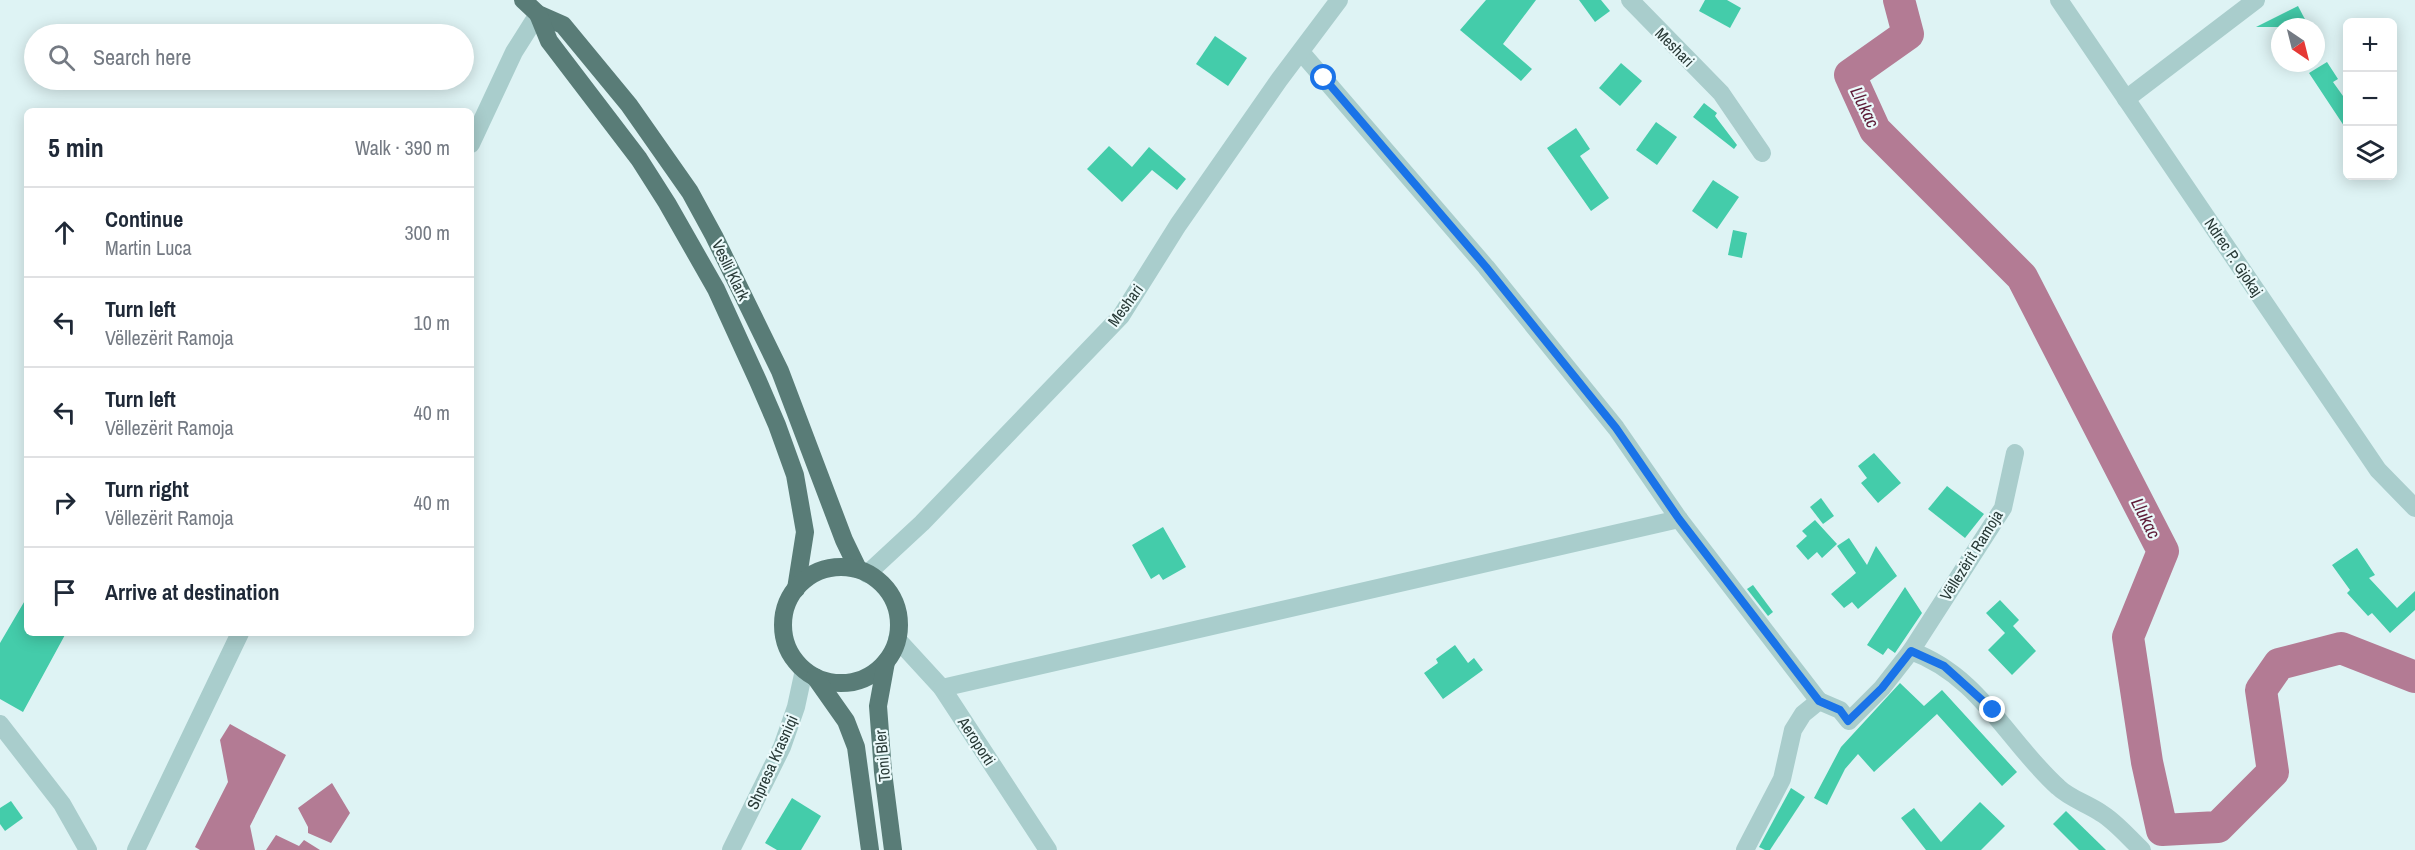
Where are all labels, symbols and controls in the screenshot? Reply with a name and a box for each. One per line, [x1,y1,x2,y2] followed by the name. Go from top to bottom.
[2271,18,2325,72] north arrow
[2343,18,2397,180] map controls
[2343,18,2397,72] button: +
[1650,22,1700,72] street label: Meshari
[24,24,474,90] search box
[45,41,78,74] icon: search
[93,42,191,72] text: Search here
[1310,64,1336,90] route start
[2343,72,2397,126] button: −
[1844,82,1886,132] water label: Llukac
[2343,126,2397,180] button: layers
[48,130,104,165] text: 5 min
[355,134,450,161] text: Walk · 390 m
[105,204,183,234] text: Continue
[2200,213,2268,301] street label: Ndrec P. Gjokaj
[48,216,81,249] icon: ahead
[404,219,450,246] text: 300 m
[105,234,192,261] text: Martin Luca
[707,236,755,304] street label: Veslli Klark
[1102,279,1148,331] street label: Meshari
[105,294,176,324] text: Turn left
[48,306,81,339] icon: left
[414,309,450,336] text: 10 m
[105,324,234,351] text: Vëllezërit Ramoja
[105,384,176,414] text: Turn left
[48,396,81,429] icon: left
[414,399,450,426] text: 40 m
[105,414,234,441] text: Vëllezërit Ramoja
[105,474,189,504] text: Turn right
[48,486,81,519] icon: right
[414,489,450,516] text: 40 m
[2125,493,2167,543] water label: Llukac
[105,504,234,531] text: Vëllezërit Ramoja
[1934,505,2008,604] street label: Vëllezërit Ramoja
[48,576,81,609] icon: arrive
[105,577,279,607] text: Arrive at destination
[1979,696,2005,722] route end
[741,711,803,813] street label: Shpresa Krasniqi
[953,712,1001,770] street label: Aeroporti
[869,729,895,783] street label: Toni Bler

